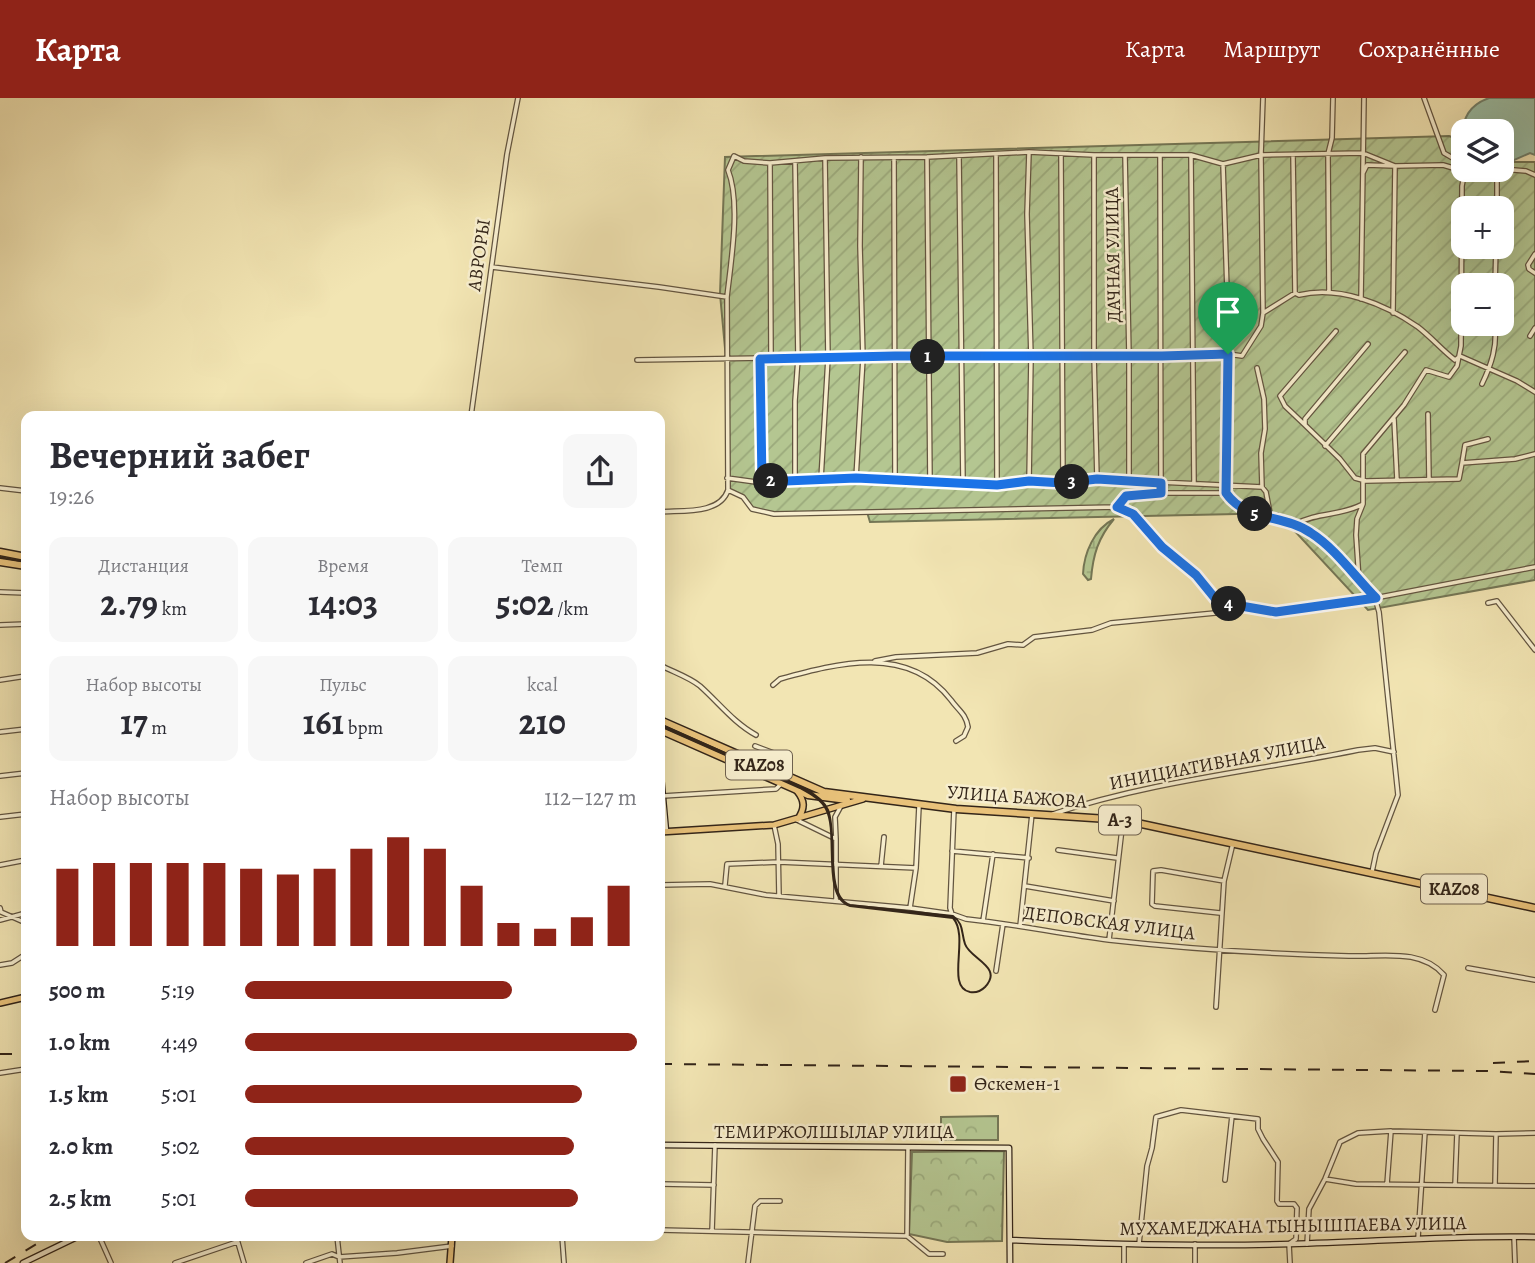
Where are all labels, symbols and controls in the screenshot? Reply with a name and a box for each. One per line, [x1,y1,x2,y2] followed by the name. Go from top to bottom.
[35,27,121,72] text: Карта
[1125,33,1185,65] text: Карта
[1223,33,1321,65] text: Маршрут
[1359,33,1500,65] text: Сохранённые
[1451,119,1514,336] map controls
[1451,119,1514,182] button: layers
[1099,186,1127,323] street label: ДАЧНАЯ УЛИЦА
[1451,196,1514,259] button: +
[461,217,497,294] street label: АВРОРЫ
[1451,273,1514,336] button: −
[1198,282,1258,354] pin
[1209,293,1247,331] icon: arrive
[911,340,946,374] pin: 1
[924,343,931,369] text: 1
[49,429,310,481] text: Вечерний забег
[563,434,637,508] button: share
[754,464,788,498] pin: 2
[1054,464,1090,500] pin: 3
[766,467,775,493] text: 2
[1067,468,1076,494] text: 3
[49,481,94,512] text: 19:26
[1238,496,1272,532] pin: 5
[1250,500,1259,526] text: 5
[98,553,189,579] text: Дистанция
[317,553,369,579] text: Время
[522,553,563,579] text: Темп
[100,579,158,627] text: 2.79
[308,579,378,627] text: 14:03
[496,579,554,627] text: 5:02
[1212,587,1246,622] pin: 4
[1224,590,1233,616] text: 4
[158,596,187,622] text: km
[554,596,589,622] text: /km
[85,672,202,698] text: Набор высоты
[319,672,367,698] text: Пульс
[527,672,558,698] text: kcal
[120,698,148,746] text: 17
[303,698,344,746] text: 161
[519,698,566,746] text: 210
[148,715,167,741] text: m
[344,715,383,741] text: bpm
[1107,729,1328,797] street label: ИНИЦИАТИВНАЯ УЛИЦА
[726,750,792,780] road number: KAZ08
[946,779,1089,815] street label: УЛИЦА БАЖОВА
[49,782,190,813] text: Набор высоты
[544,782,637,813] text: 112–127 m
[1099,806,1141,834] road number: A-3
[1421,874,1487,904] road number: KAZ08
[1022,900,1197,947] street label: ДЕПОВСКАЯ УЛИЦА
[49,975,105,1006] text: 500 m
[161,975,195,1006] text: 5:19
[49,1027,110,1058] text: 1.0 km
[161,1027,198,1058] text: 4:49
[974,1071,1060,1097] place label: Өскемен-1
[948,1074,968,1094] marker: Өскемен-1
[49,1079,109,1110] text: 1.5 km
[161,1079,197,1110] text: 5:01
[714,1119,955,1145] street label: ТЕМИРЖОЛШЫЛАР УЛИЦА
[49,1131,113,1162] text: 2.0 km
[161,1131,200,1162] text: 5:02
[49,1183,111,1214] text: 2.5 km
[161,1183,197,1214] text: 5:01
[1119,1210,1468,1242] street label: МУХАМЕДЖАНА ТЫНЫШПАЕВА УЛИЦА

